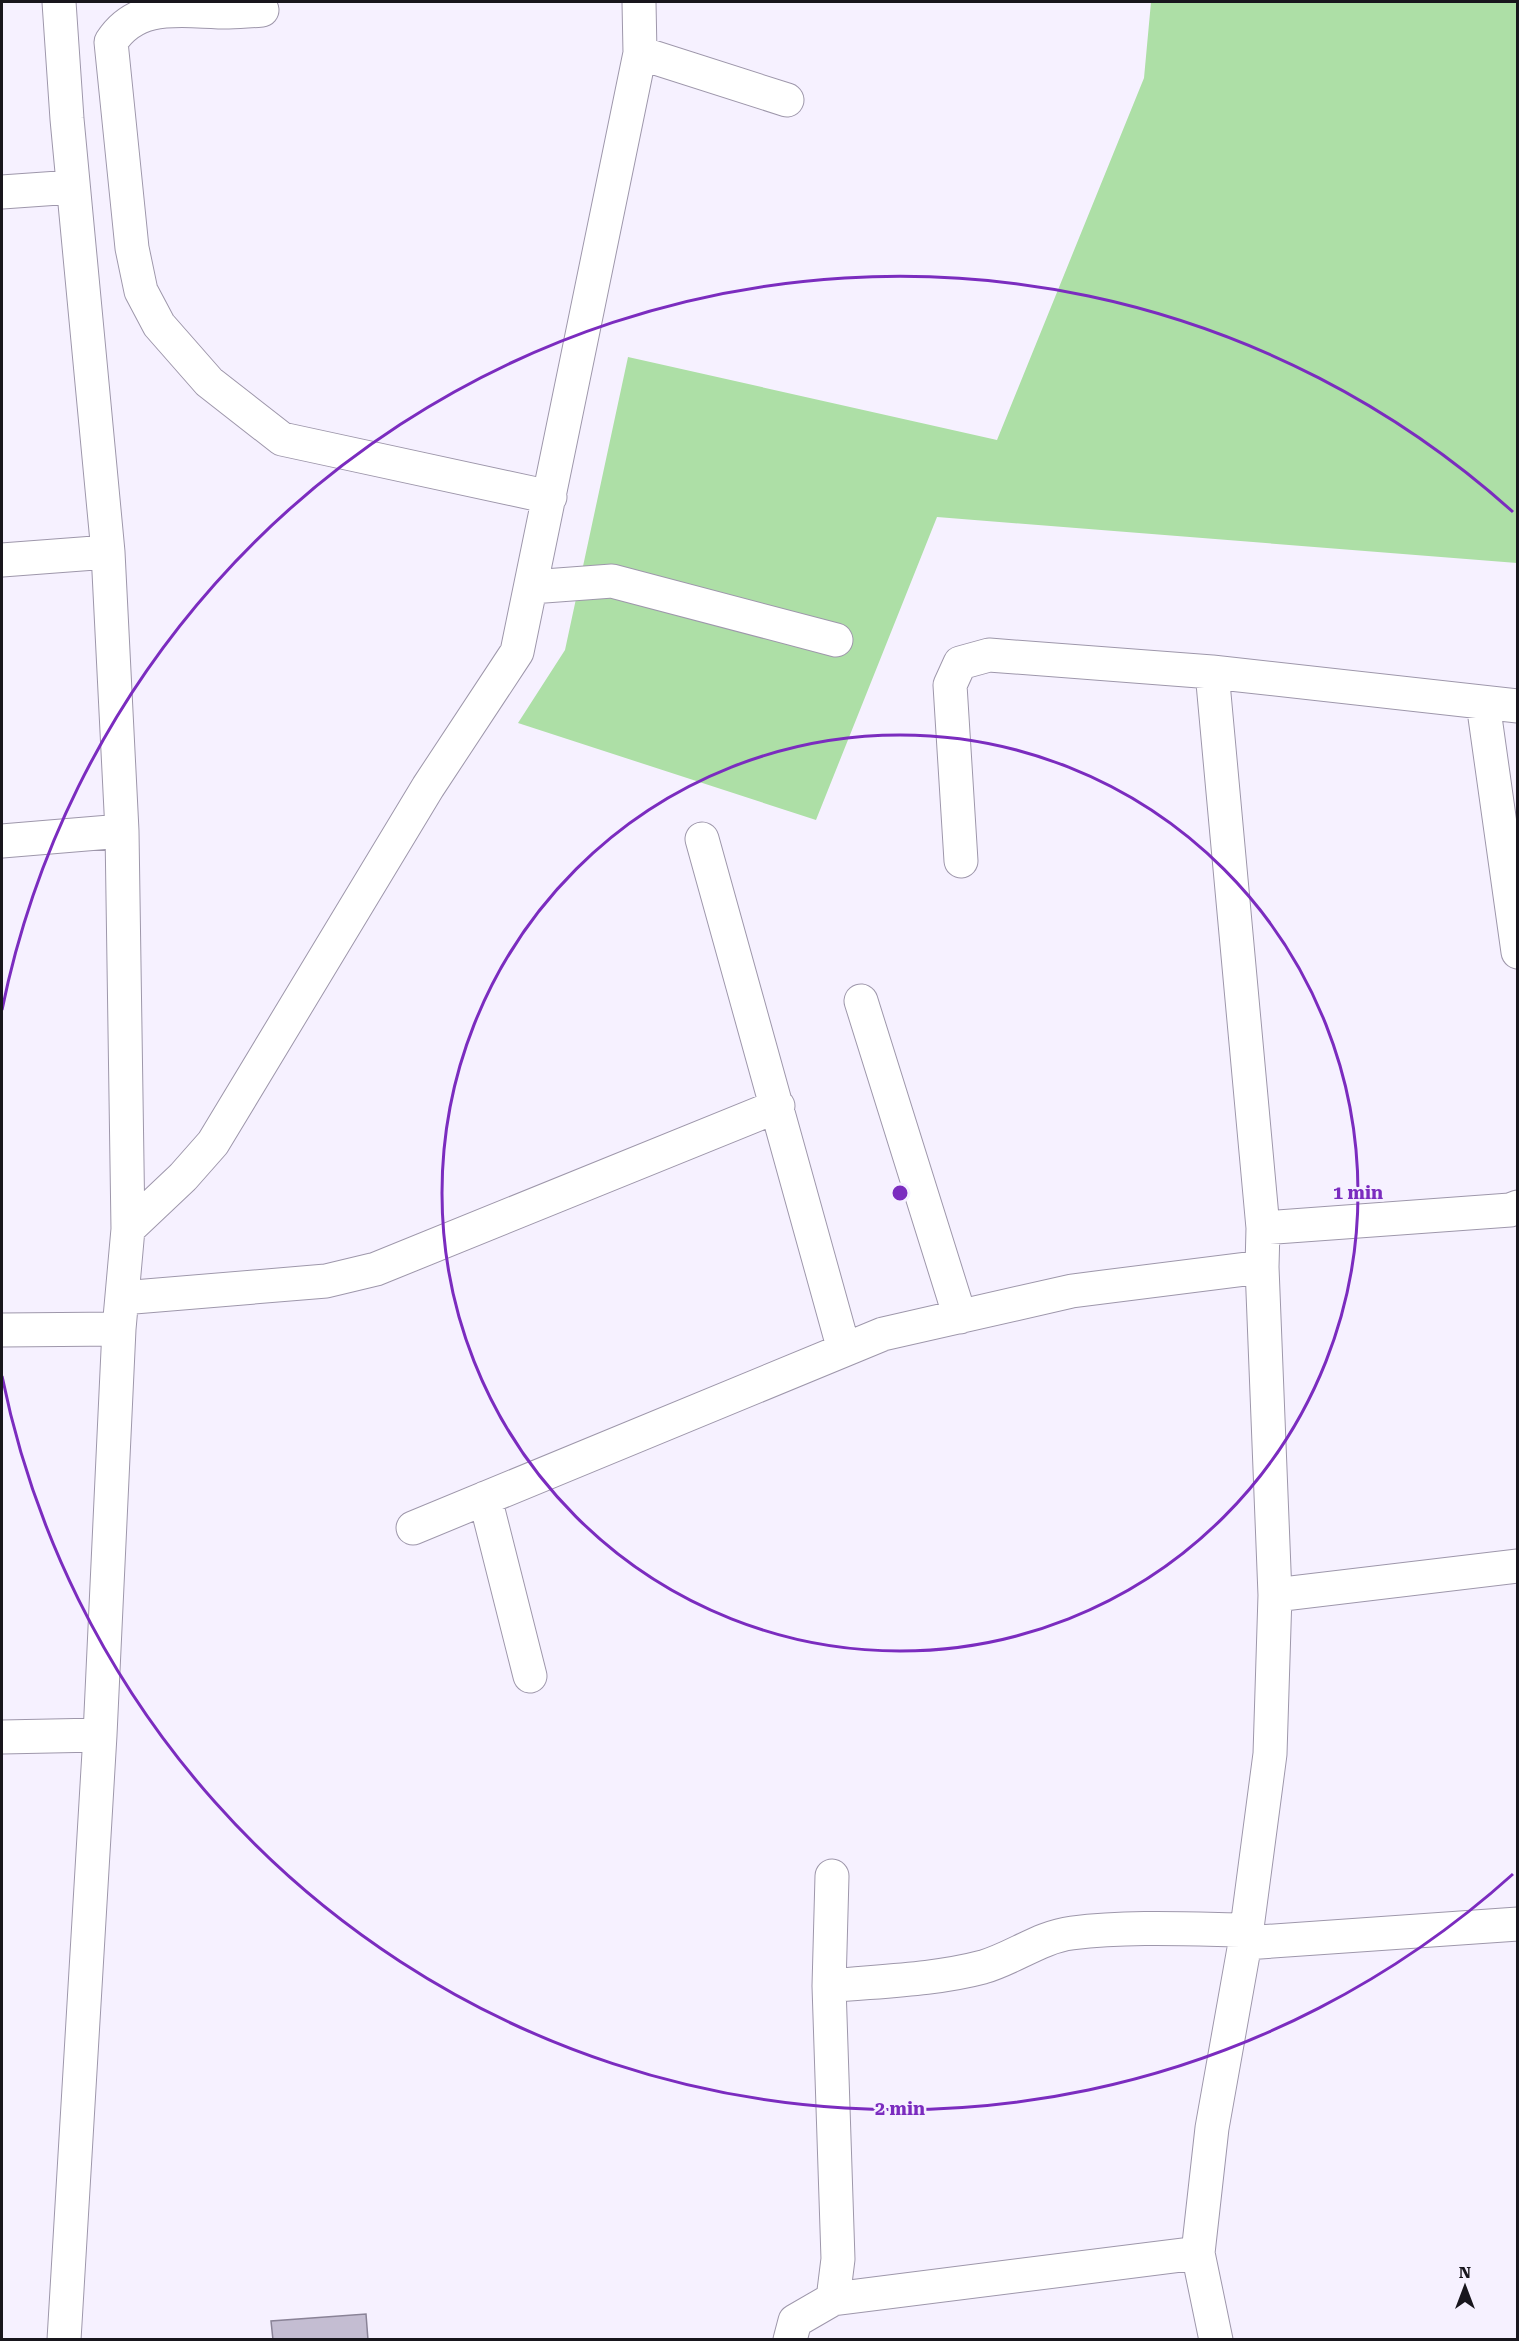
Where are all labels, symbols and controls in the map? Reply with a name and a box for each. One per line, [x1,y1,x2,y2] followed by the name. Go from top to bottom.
[1333,1182,1383,1203] text: 1 min
[890,1183,910,1203] centre of rings
[875,2098,925,2119] text: 2 min
[1435,2257,1495,2317] north arrow
[1459,2263,1471,2282] text: N

